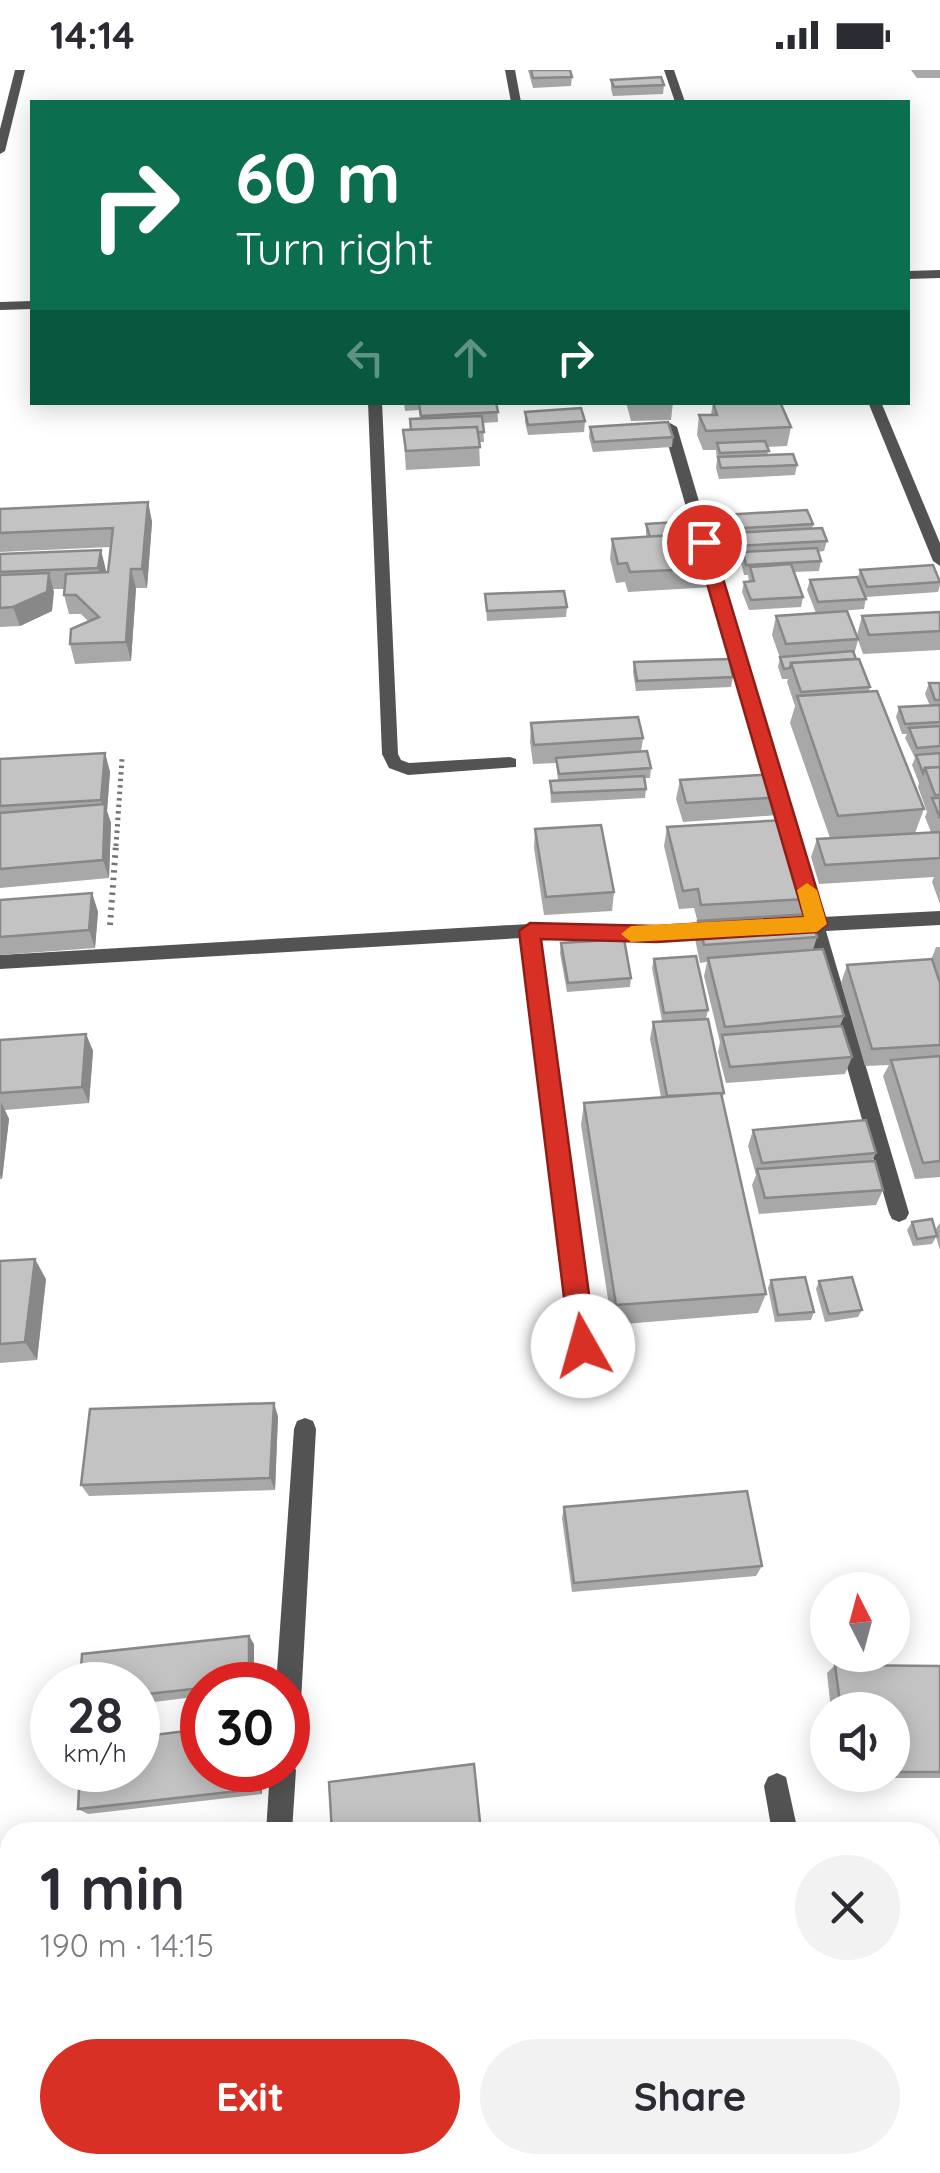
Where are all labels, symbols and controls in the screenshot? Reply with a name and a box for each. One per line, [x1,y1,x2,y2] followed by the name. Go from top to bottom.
[50,11,135,59] text: 14:14
[235,133,401,221] text: 60 m
[70,140,200,270] icon: right
[235,220,434,276] text: Turn right
[338,330,393,385] icon: left
[443,330,498,385] icon: ahead
[548,330,603,385] icon: right
[662,500,747,585] pin
[677,515,732,570] icon: arrive
[531,1294,635,1398] position arrow
[810,1572,910,1672] north arrow
[810,1572,910,1792] map controls
[180,1662,310,1792] speed limit sign: 30
[67,1683,123,1746] text: 28
[810,1692,910,1792] button: sound
[63,1737,127,1768] text: km/h
[40,1850,185,1925] text: 1 min
[795,1855,900,1960] button: close
[40,1925,214,1965] text: 190 m · 14:15
[40,2039,460,2154] button: Exit
[480,2039,900,2154] button: Share

